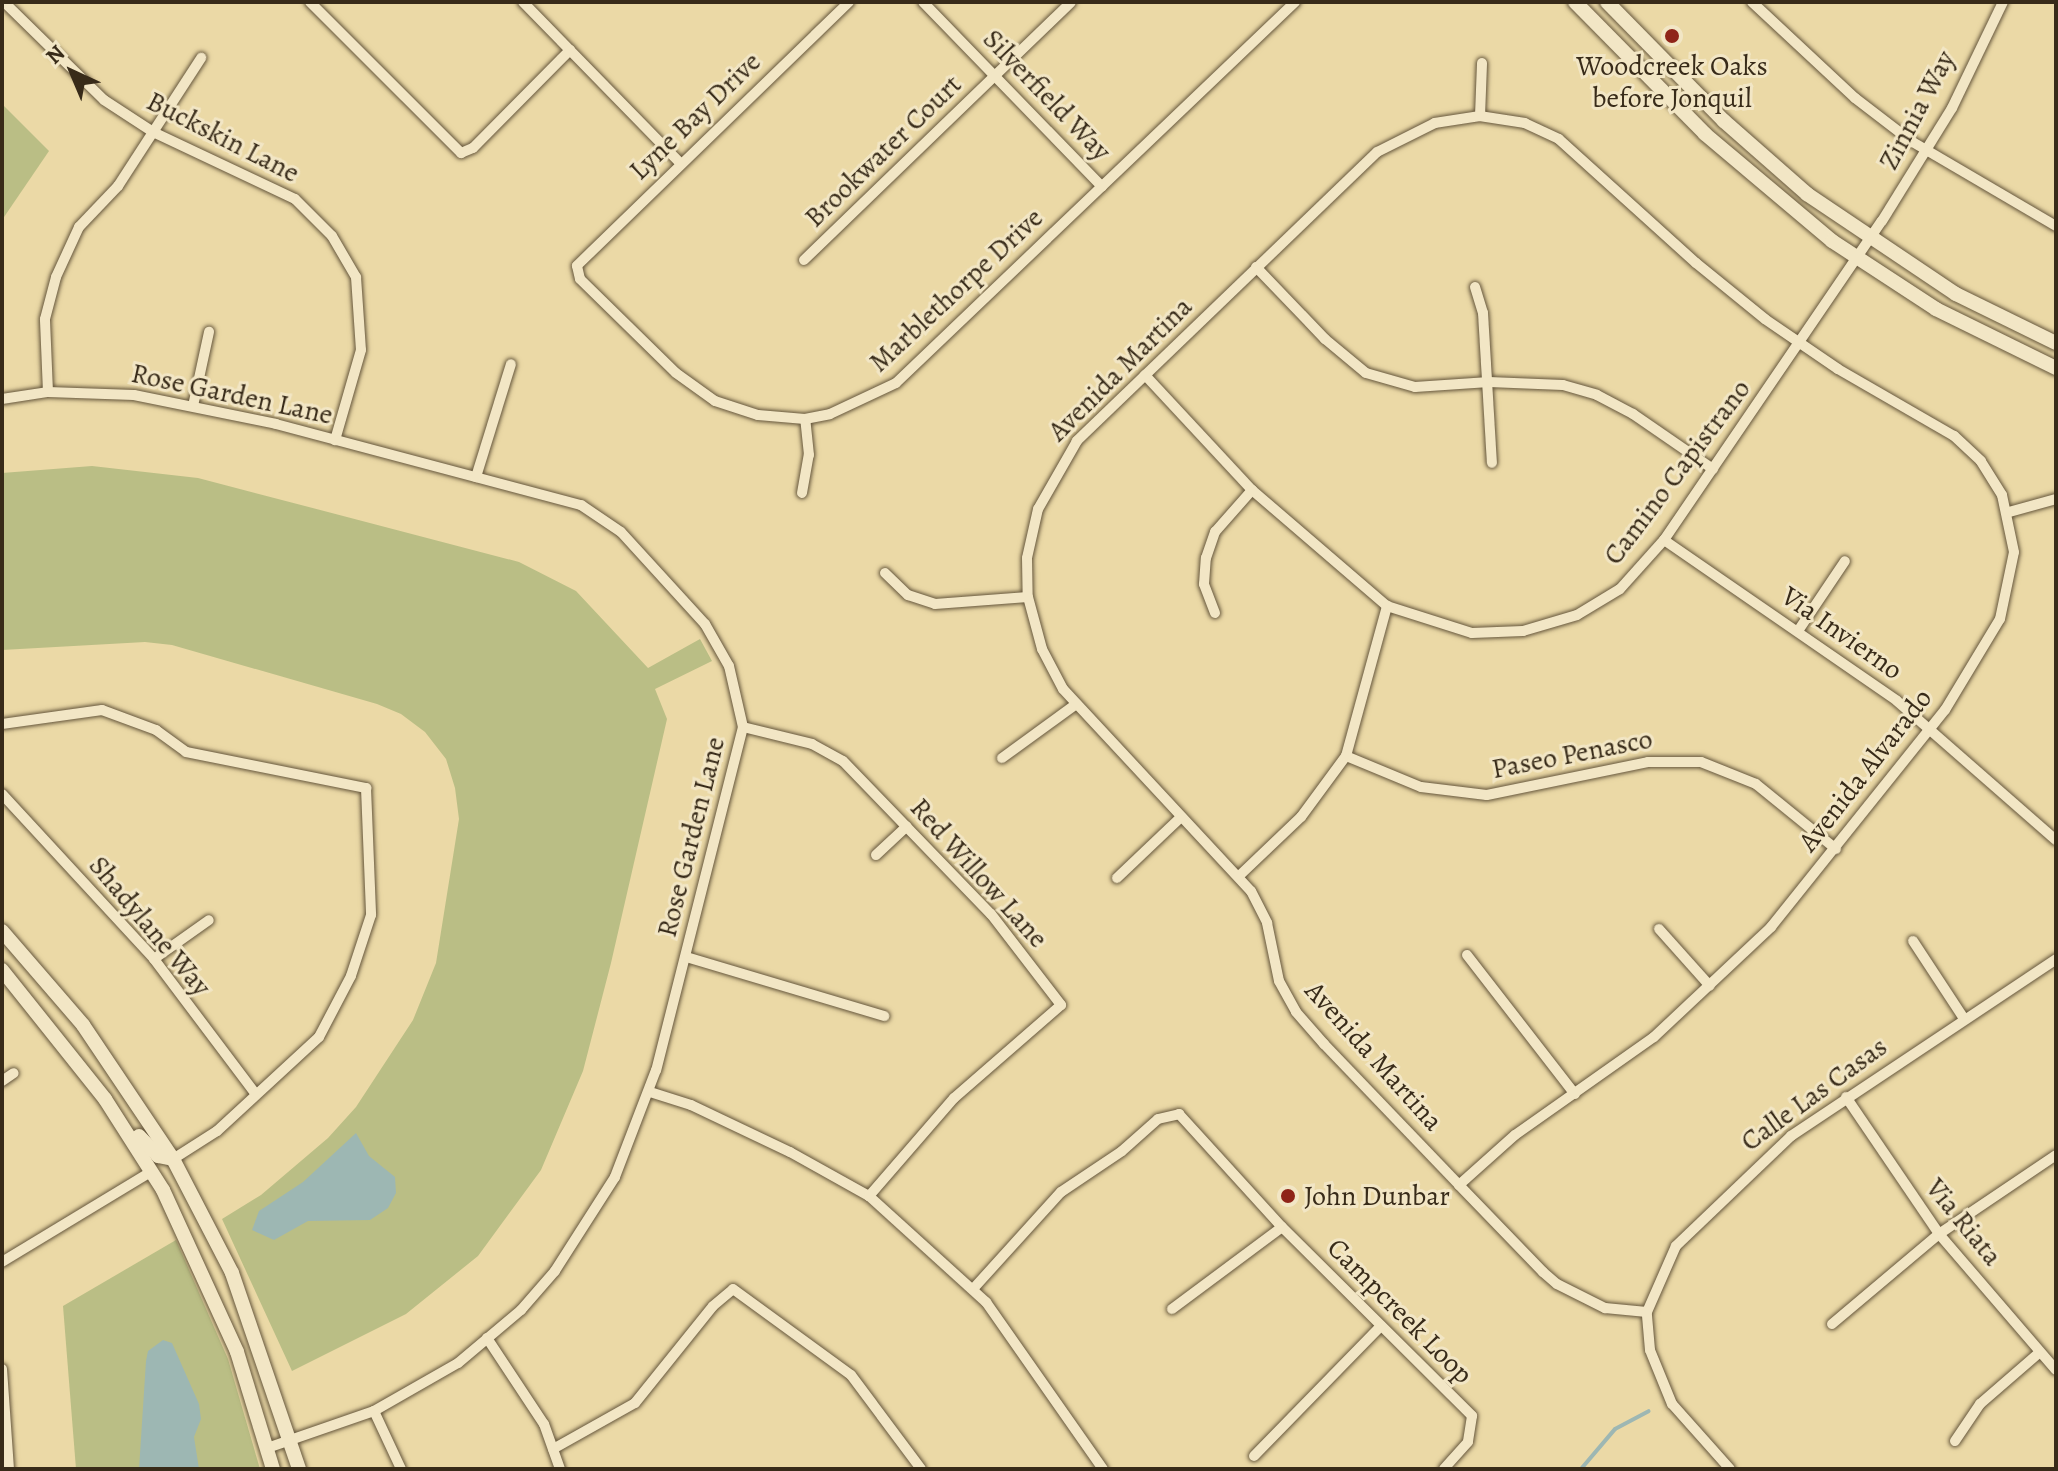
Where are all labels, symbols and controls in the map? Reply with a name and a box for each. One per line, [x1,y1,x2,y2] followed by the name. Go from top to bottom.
[976,22,1118,168] street label: Silverfield Way
[1663,27,1681,45] marker: Woodcreek Oaks before Jonquil
[32,32,112,112] north arrow
[39,38,72,71] text: N
[622,45,768,187] street label: Lyne Bay Drive
[1872,45,1962,175] street label: Zinnia Way
[1576,49,1768,115] place label: Woodcreek Oaks before Jonquil
[798,68,968,234] street label: Brookwater Court
[141,84,305,190] street label: Buckskin Lane
[862,201,1050,379] street label: Marblethorpe Drive
[1041,290,1199,448] street label: Avenida Martina
[128,356,336,432] street label: Rose Garden Lane
[1596,373,1758,571] street label: Camino Capistrano
[1775,579,1909,687] street label: Via Invierno
[1791,682,1939,858] street label: Avenida Alvarado
[1489,722,1655,786] street label: Paseo Penasco
[650,733,732,941] street label: Rose Garden Lane
[903,791,1055,955] street label: Red Willow Lane
[82,849,218,1003] street label: Shadylane Way
[1298,974,1450,1138] street label: Avenida Martina
[1734,1030,1894,1158] street label: Calle Las Casas
[1919,1172,2009,1272] street label: Via Riata
[1304,1179,1450,1213] place label: John Dunbar
[1279,1187,1297,1205] marker: John Dunbar
[1320,1231,1480,1391] street label: Campcreek Loop

